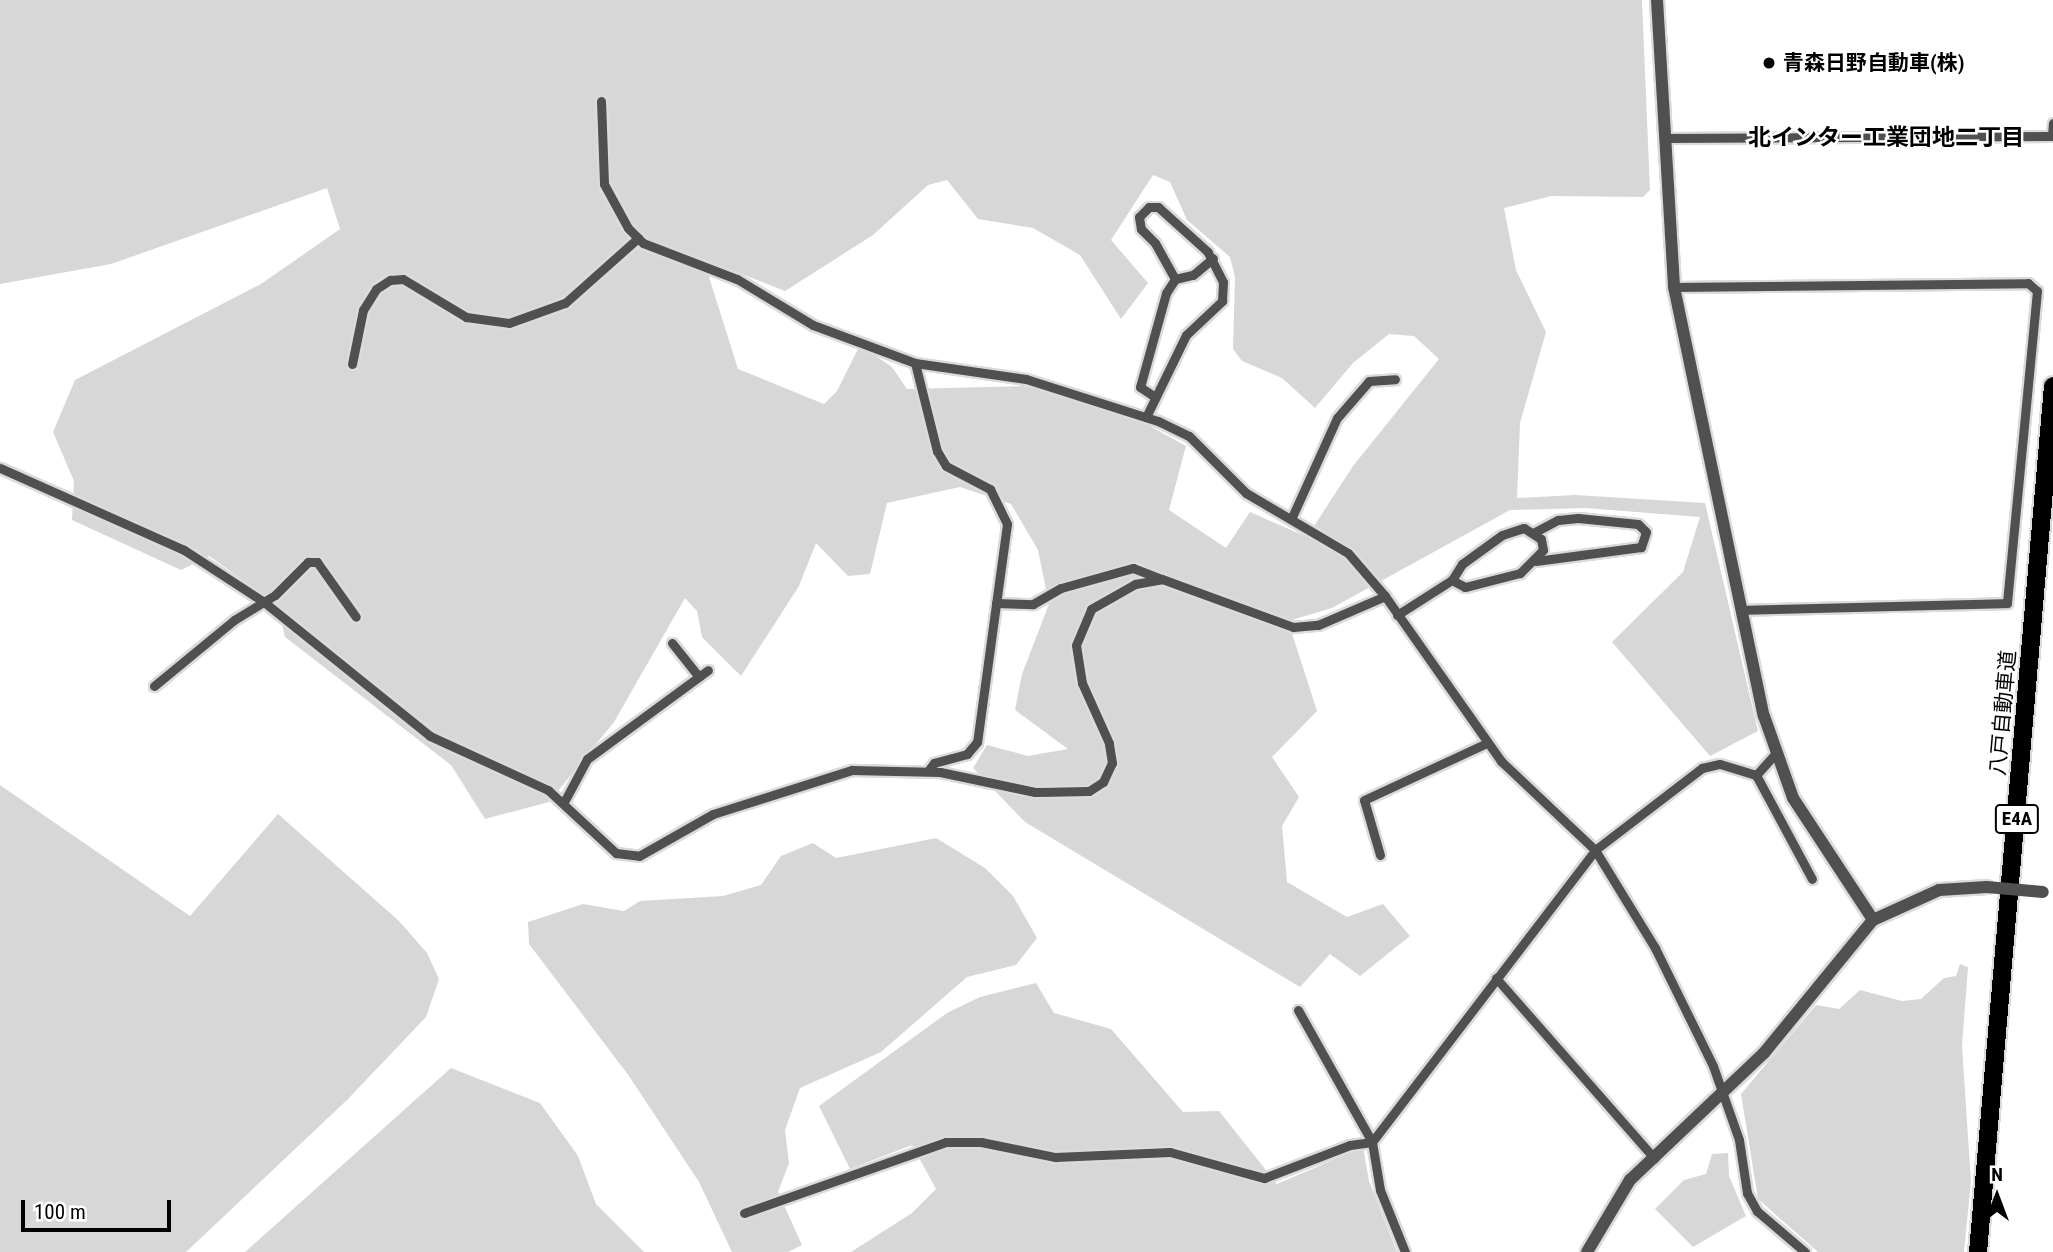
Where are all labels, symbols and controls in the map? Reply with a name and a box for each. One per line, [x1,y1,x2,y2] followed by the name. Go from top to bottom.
[1783,50,1965,76] place label: 青森日野自動車(株)
[1761,55,1777,71] marker: 青森日野自動車(株)
[1748,124,2024,152] district label: 北インター工業団地二丁目
[1985,649,2021,777] street label: 八戸自動車道
[1994,804,2040,834] road number: E4A
[1962,1161,2032,1231] north arrow
[1991,1163,2003,1186] text: N
[24,1186,175,1230] scale bar
[34,1200,86,1224] text: 100 m

